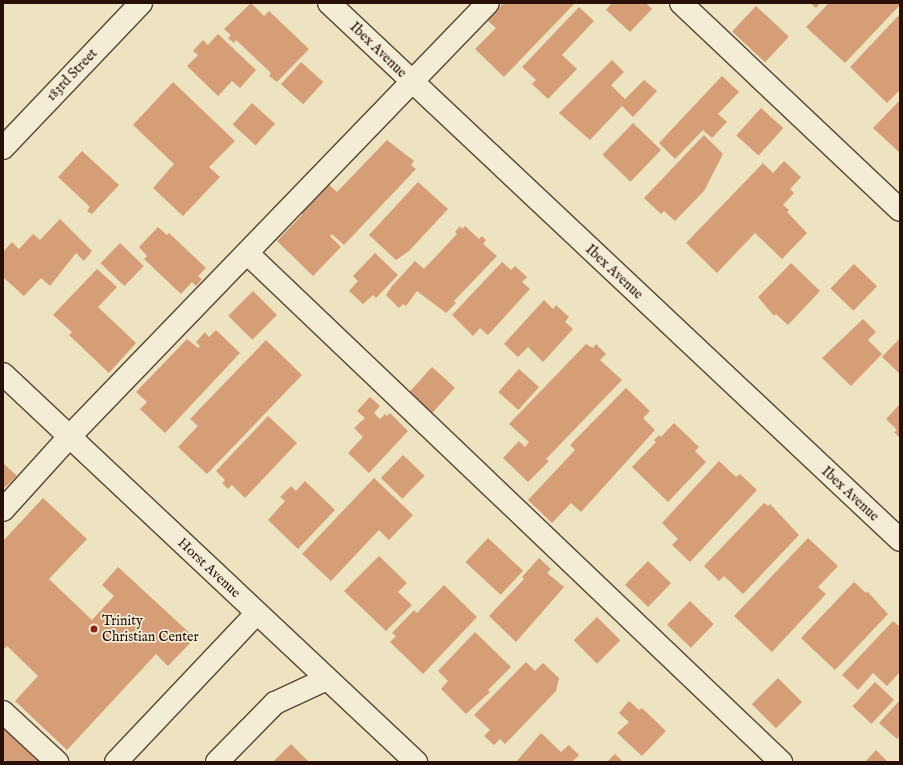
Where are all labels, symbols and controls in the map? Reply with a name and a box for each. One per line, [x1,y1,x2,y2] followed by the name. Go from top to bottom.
[346,19,410,81] street label: Ibex Avenue
[43,45,101,105] street label: 183rd Street
[582,241,646,303] street label: Ibex Avenue
[818,463,882,525] street label: Ibex Avenue
[174,535,244,601] street label: Horst Avenue
[102,613,199,646] place label: Trinity Christian Center
[89,624,99,634] marker: Trinity Christian Center

